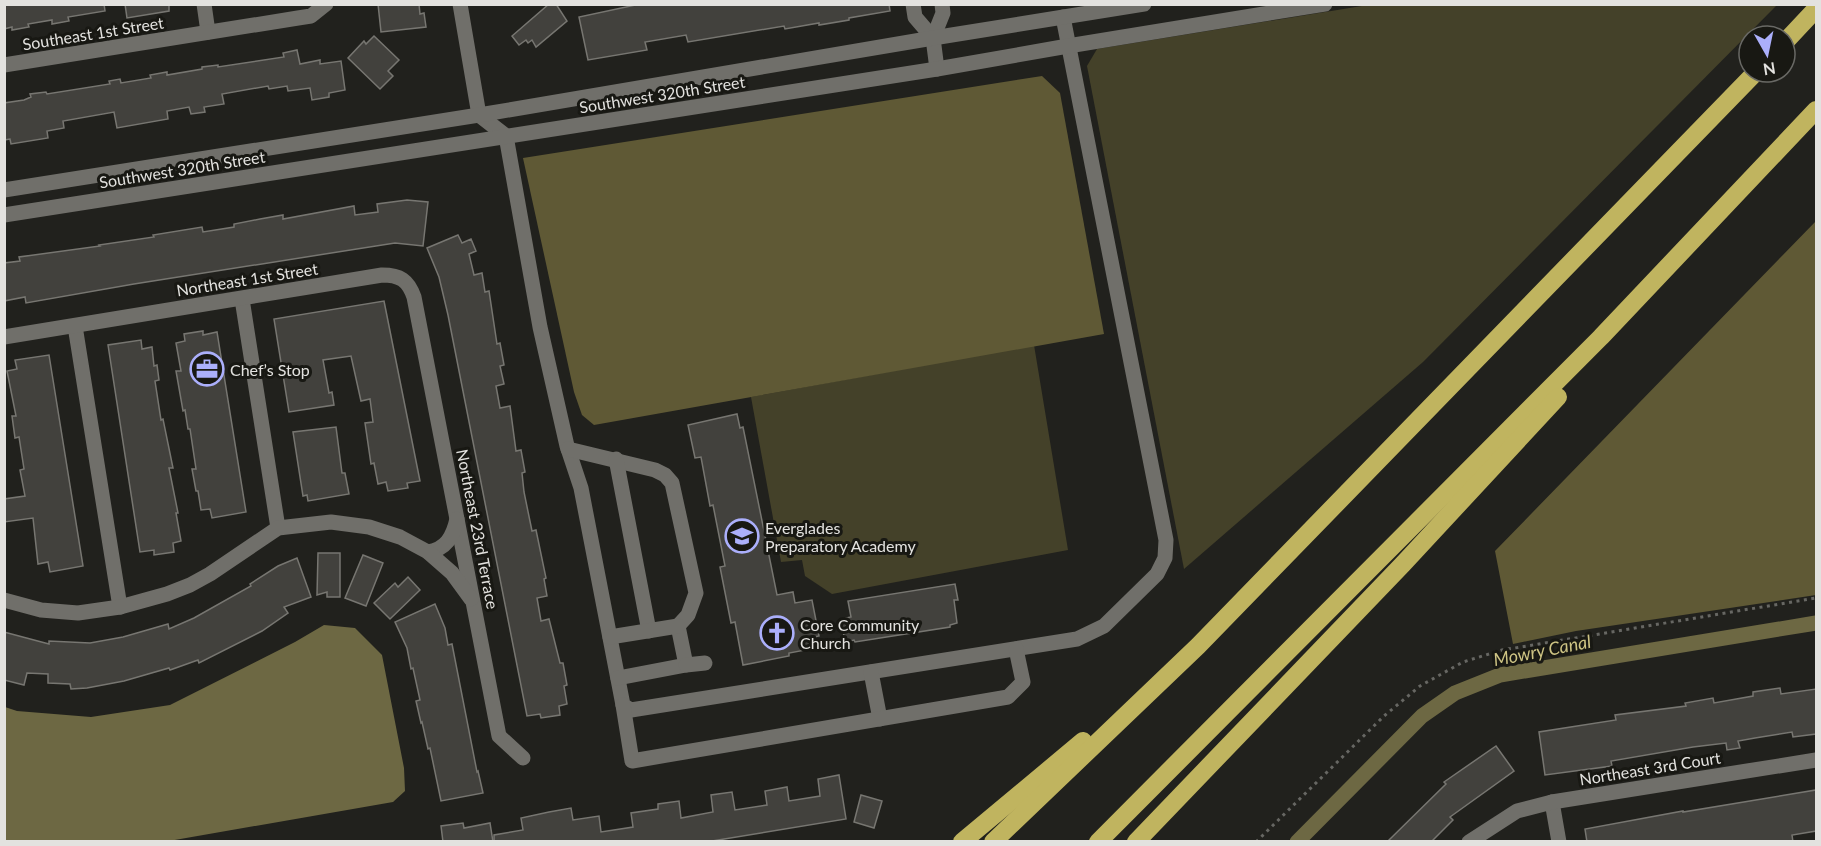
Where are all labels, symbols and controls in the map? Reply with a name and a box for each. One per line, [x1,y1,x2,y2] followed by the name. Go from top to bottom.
[21,12,165,54] street label: Southeast 1st Street
[1737,24,1797,84] north arrow
[1762,59,1777,80] text: N
[578,71,747,116] street label: Southwest 320th Street
[98,146,267,191] street label: Southwest 320th Street
[175,258,319,300] street label: Northeast 1st Street
[189,351,225,387] office icon: Chef’s Stop
[230,360,310,379] place label: Chef’s Stop
[453,447,503,611] street label: Northeast 23rd Terrace
[724,518,760,554] school or university icon: Everglades Preparatory Academy
[765,518,916,555] place label: Everglades Preparatory Academy
[759,615,795,651] church icon: Core Community Church
[800,615,920,652] place label: Core Community Church
[1491,630,1593,670] water label: Mowry Canal
[1578,747,1722,789] street label: Northeast 3rd Court

